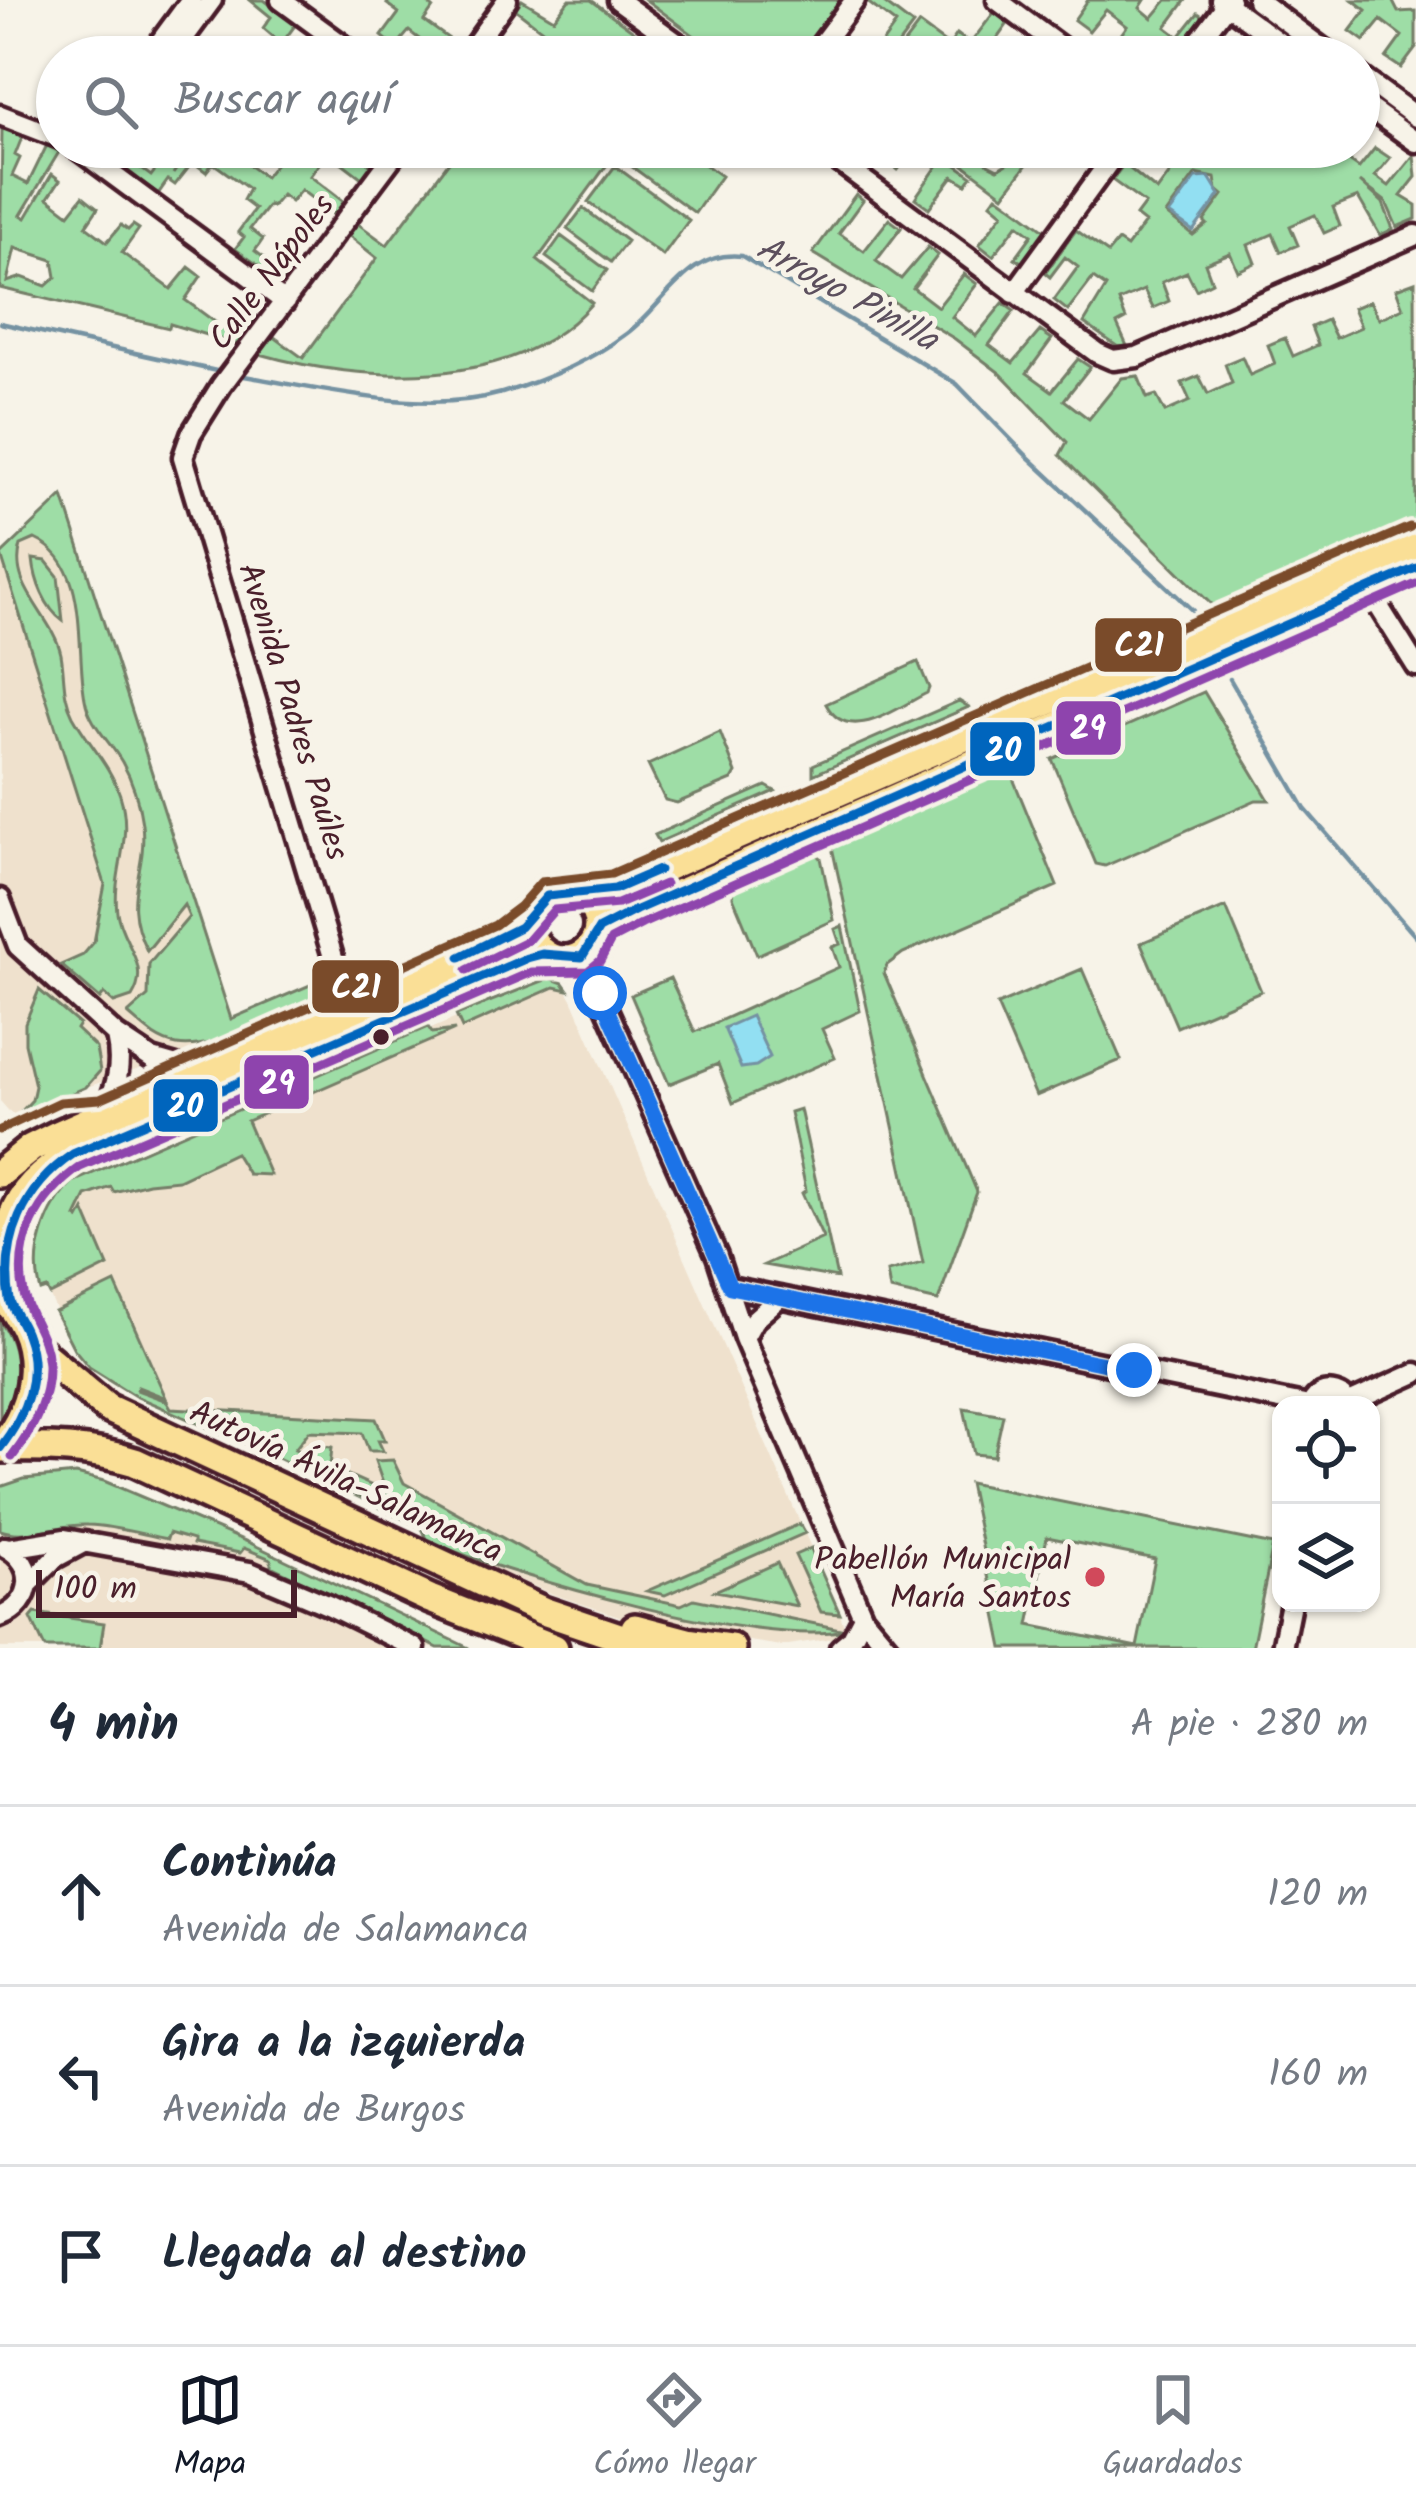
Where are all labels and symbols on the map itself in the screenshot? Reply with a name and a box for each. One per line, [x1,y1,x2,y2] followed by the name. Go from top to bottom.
[196,183,350,363] street label: Calle Nápoles
[745,222,949,370] water label: Arroyo Pinilla
[221,557,362,867] street label: Avenida Padres Paúles
[1093,616,1184,674] line badge: C21
[1114,621,1164,674] text: C21
[1054,699,1123,757] line badge: 29
[1070,704,1106,757] text: 29
[968,720,1037,778] line badge: 20
[985,726,1022,779] text: 20
[310,958,401,1015] line badge: C21
[331,963,381,1016] text: C21
[573,966,627,1020] route start
[370,1026,392,1048] unlabelled marker
[242,1053,311,1111] line badge: 29
[259,1059,295,1112] text: 29
[151,1077,220,1134] line badge: 20
[167,1082,204,1135] text: 20
[1107,1343,1161,1397] route end
[180,1387,511,1579] street label: Autovía Ávila-Salamanca
[814,1535,1071,1626] place label: Pabellón Municipal María Santos
[36,1564,297,1617] scale bar
[1082,1564,1108,1590] marker: Pabellón Municipal María Santos

